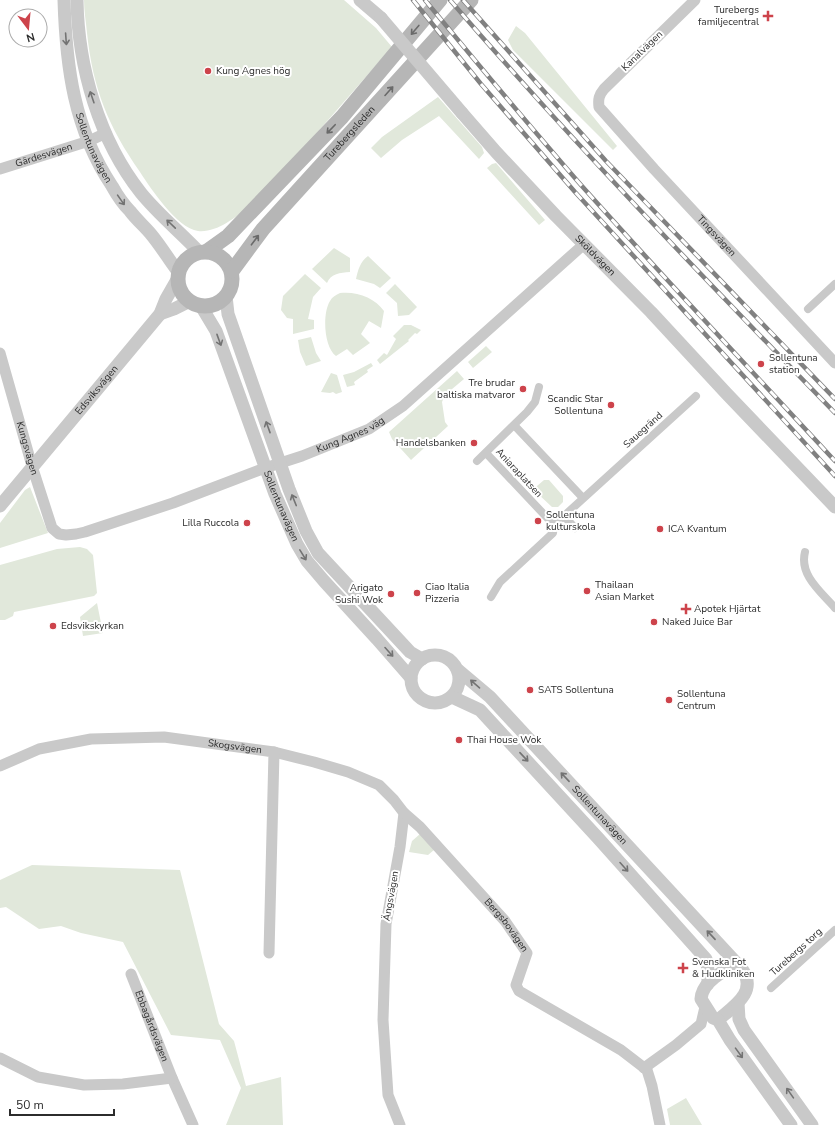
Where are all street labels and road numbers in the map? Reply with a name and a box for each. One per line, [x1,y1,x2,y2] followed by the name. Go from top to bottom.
[618,28,666,74] street label: Kanalvägen
[321,103,378,164] street label: Turebergsleden
[72,111,115,186] street label: Sollentunavägen
[14,140,74,171] street label: Gärdesvägen
[694,212,739,260] street label: Tingsvägen
[572,232,619,279] street label: Sköldvägen
[72,362,121,418] street label: Edsviksvägen
[620,408,666,451] street label: Sauegränd
[314,413,388,457] street label: Kung Agnes väg
[13,420,41,477] street label: Kungsvägen
[492,445,546,501] street label: Aniaraplatsen
[260,469,302,544] street label: Sollentunavägen
[207,736,263,757] street label: Skogsvägen
[569,783,630,848] street label: Sollentunavägen
[380,870,402,922] street label: Ängsvägen
[481,895,531,955] street label: Bergsbovägen
[767,925,825,979] street label: Turebergs torg
[131,988,172,1064] street label: Ebbagårdsvägen

